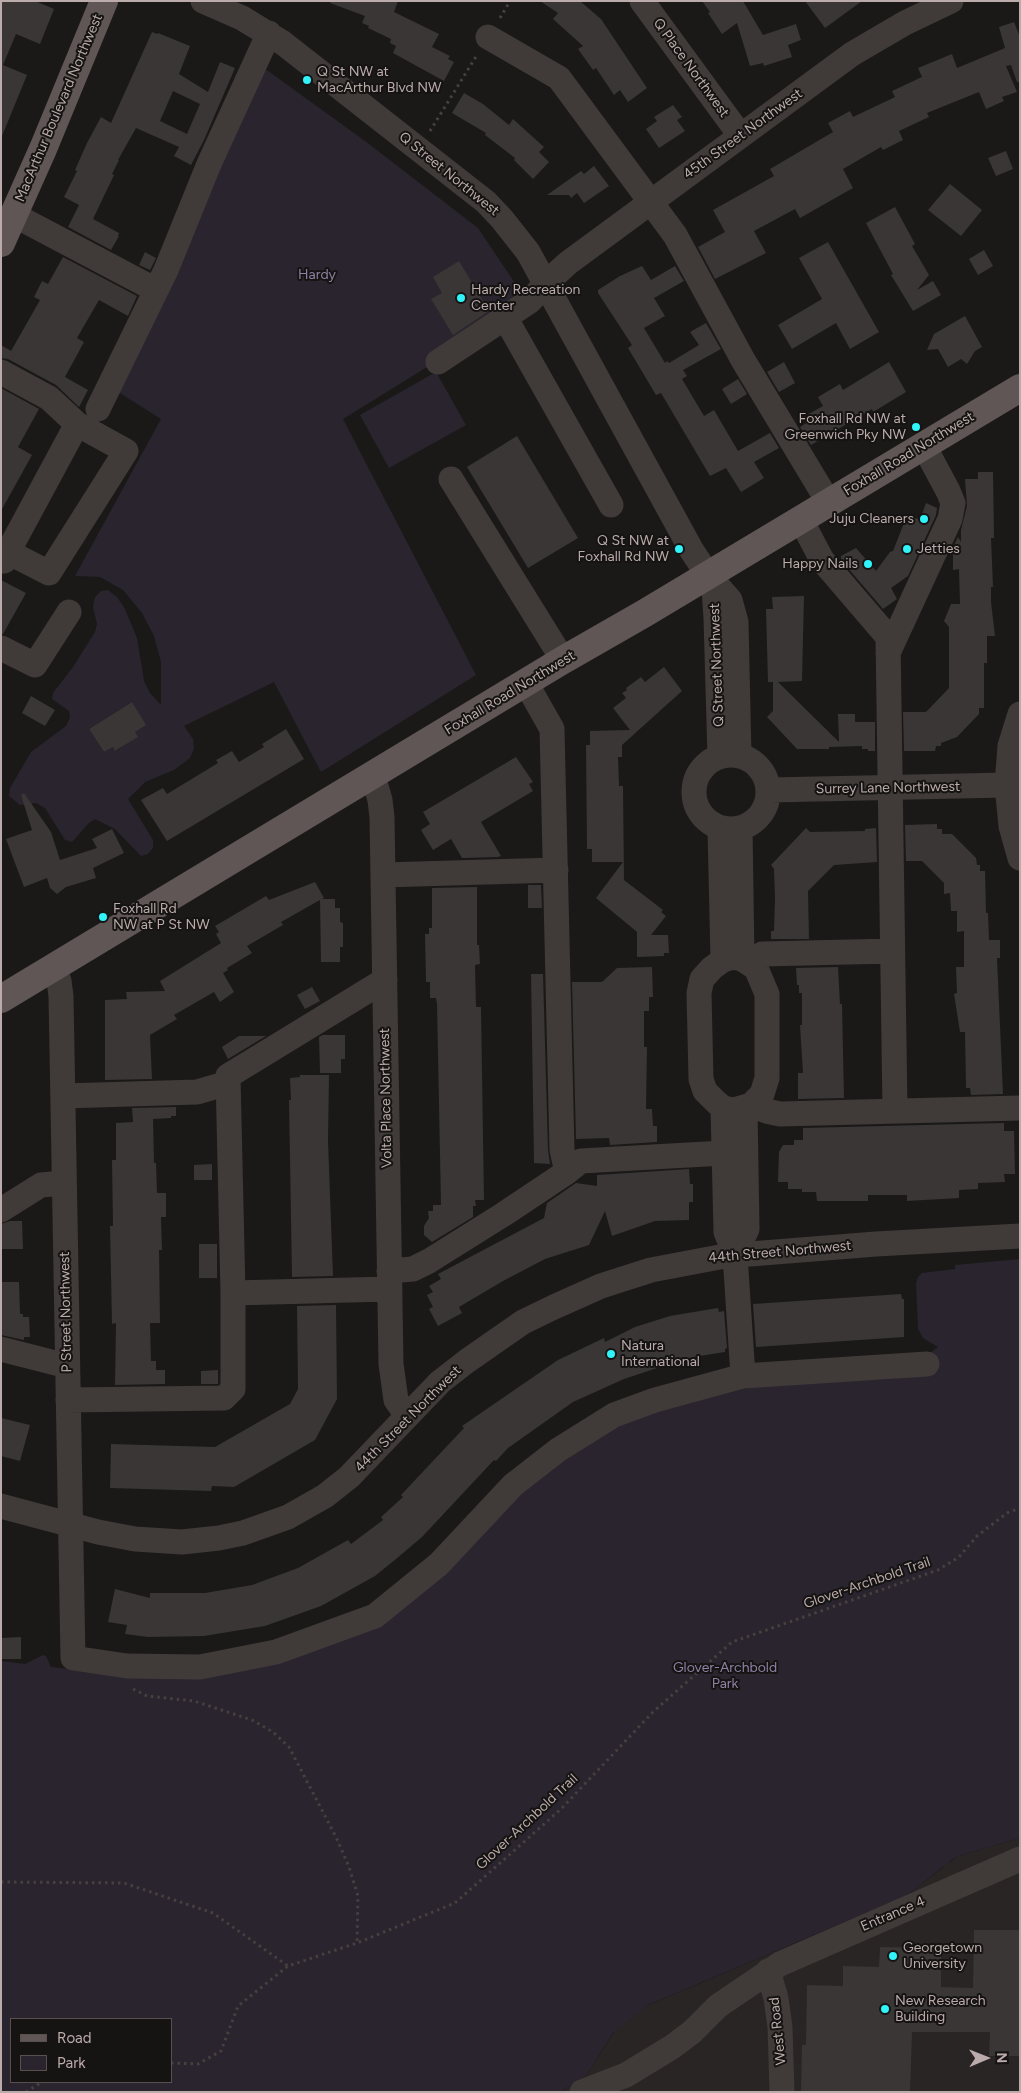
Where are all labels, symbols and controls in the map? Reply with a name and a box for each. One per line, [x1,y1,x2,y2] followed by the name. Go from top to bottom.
[12,12,106,204] street label: MacArthur Boulevard Northwest
[649,15,733,121] street label: Q Place Northwest
[317,64,442,96] place label: Q St NW at MacArthur Blvd NW
[301,74,313,86] marker: Q St NW at MacArthur Blvd NW
[680,85,806,183] street label: 45th Street Northwest
[396,128,502,220] street label: Q Street Northwest
[298,267,336,283] park label: Hardy
[471,282,580,314] place label: Hardy Recreation Center
[455,292,467,304] marker: Hardy Recreation Center
[841,408,977,500] street label: Foxhall Road Northwest
[785,411,906,444] place label: Foxhall Rd NW at Greenwich Pky NW
[910,421,922,433] marker: Foxhall Rd NW at Greenwich Pky NW
[829,511,914,527] place label: Juju Cleaners
[918,513,930,525] marker: Juju Cleaners
[578,533,669,566] place label: Q St NW at Foxhall Rd NW
[917,541,960,557] place label: Jetties
[673,543,685,555] marker: Q St NW at Foxhall Rd NW
[901,543,913,555] marker: Jetties
[782,556,858,572] place label: Happy Nails
[862,558,874,570] marker: Happy Nails
[706,603,728,727] street label: Q Street Northwest
[442,647,578,739] street label: Foxhall Road Northwest
[816,778,960,798] street label: Surrey Lane Northwest
[113,901,210,934] place label: Foxhall Rd NW at P St NW
[97,911,109,923] marker: Foxhall Rd NW at P St NW
[376,1028,396,1168] street label: Volta Place Northwest
[708,1237,852,1267] street label: 44th Street Northwest
[57,1251,75,1373] street label: P Street Northwest
[621,1338,700,1370] place label: Natura International
[605,1348,617,1360] marker: Natura International
[351,1362,465,1476] street label: 44th Street Northwest
[801,1553,933,1613] street label: Glover-Archbold Trail
[673,1660,777,1692] park label: Glover-Archbold Park
[473,1771,581,1873] street label: Glover-Archbold Trail
[858,1893,928,1935] street label: Entrance 4
[903,1940,982,1972] place label: Georgetown University
[887,1950,899,1962] marker: Georgetown University
[895,1993,986,2025] place label: New Research Building
[766,1996,790,2066] street label: West Road
[879,2003,891,2015] marker: New Research Building
[10,2018,172,2083] legend
[57,2029,92,2047] text: Road
[961,2033,1011,2083] north arrow
[993,2052,1010,2063] text: N
[57,2054,86,2072] text: Park

